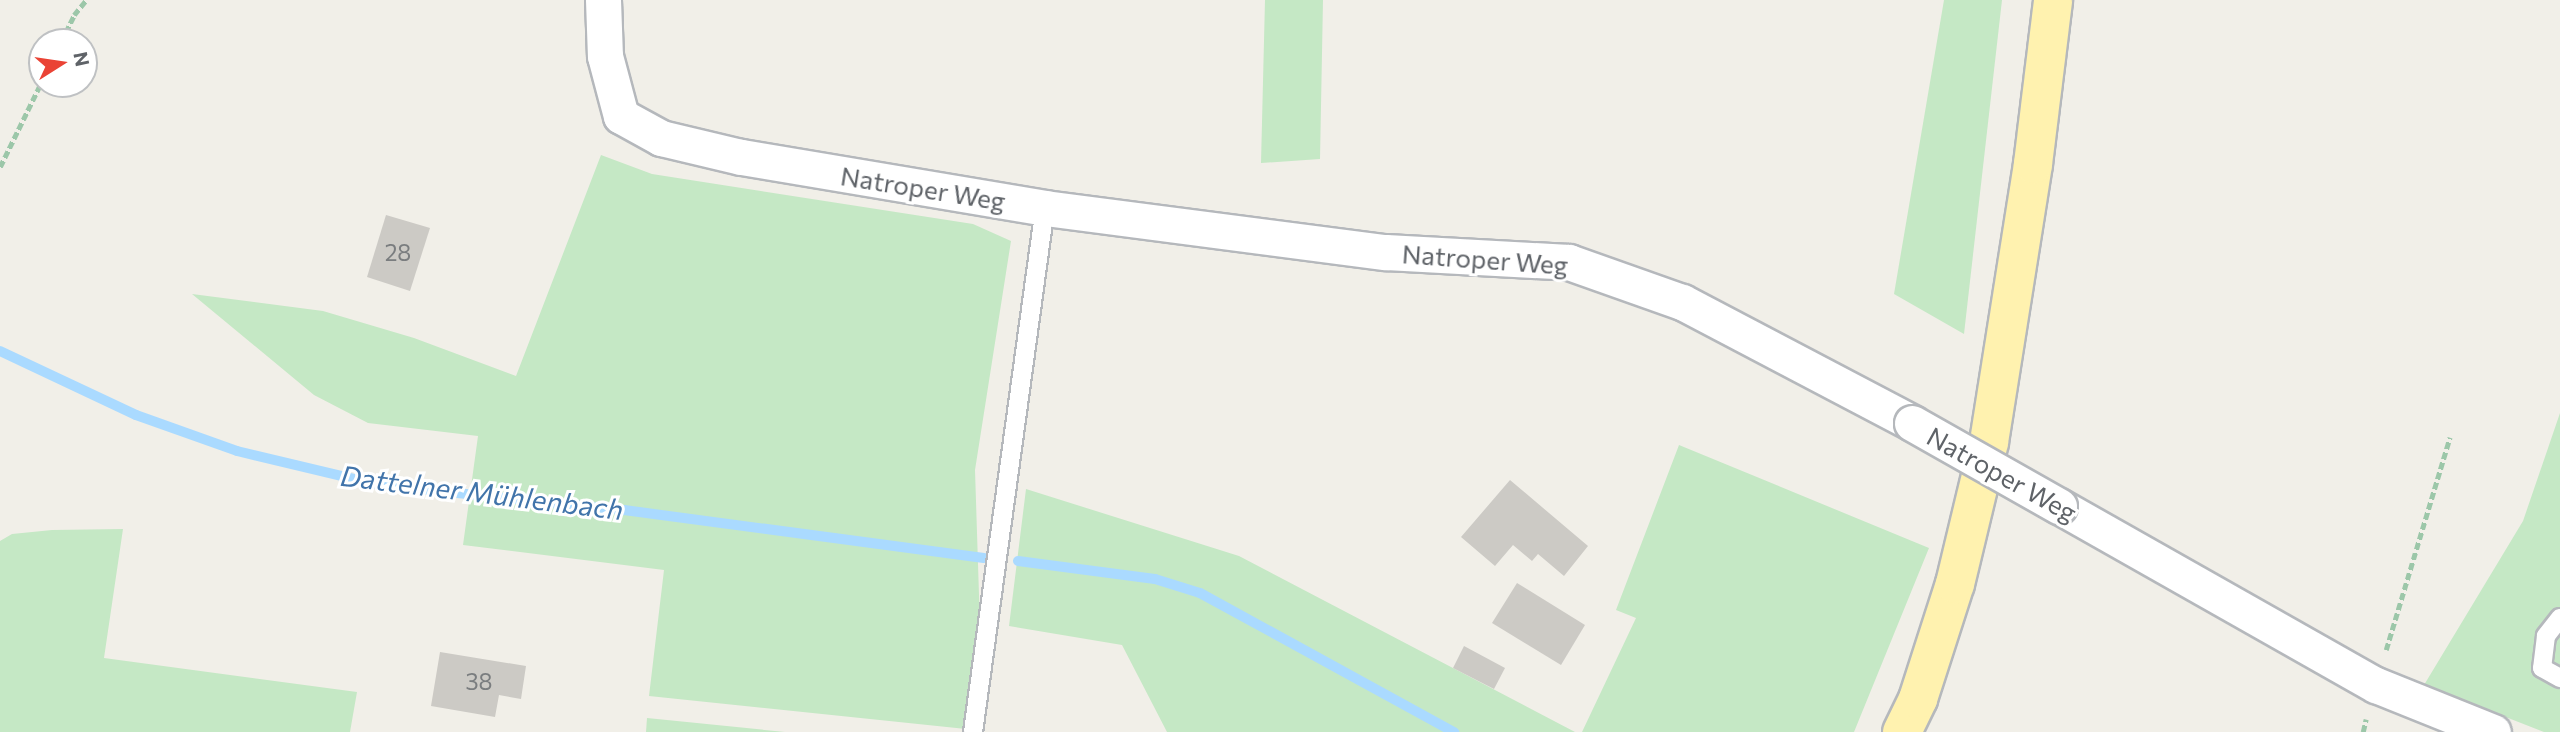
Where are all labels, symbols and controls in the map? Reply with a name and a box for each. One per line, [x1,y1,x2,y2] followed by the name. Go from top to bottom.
[28,28,98,98] north arrow
[69,50,95,68] text: N
[838,160,1008,216] street label: Natroper Weg
[385,238,411,266] house number: 28
[1401,238,1569,280] street label: Natroper Weg
[1922,420,2082,528] street label: Natroper Weg
[339,458,625,526] water label: Dattelner Mühlenbach
[465,667,493,695] house number: 38

